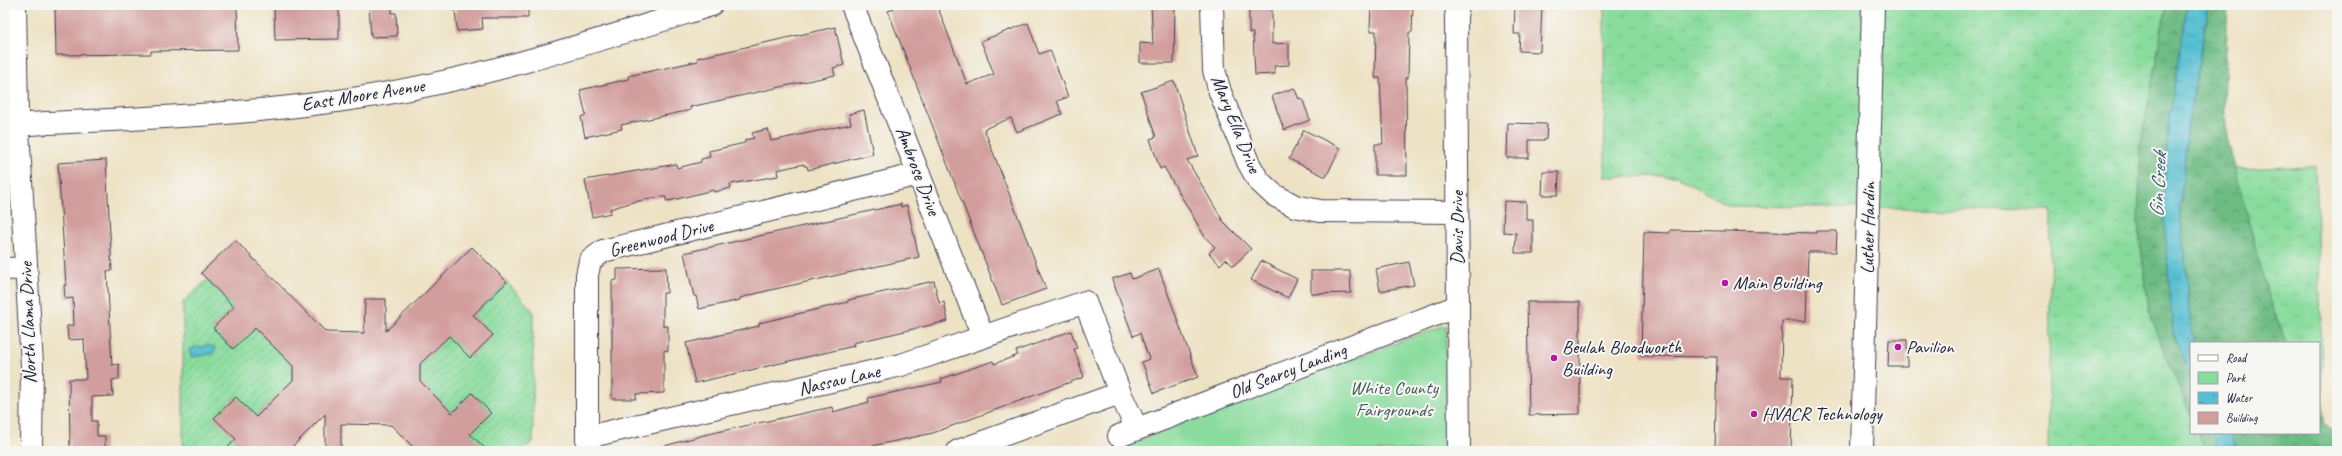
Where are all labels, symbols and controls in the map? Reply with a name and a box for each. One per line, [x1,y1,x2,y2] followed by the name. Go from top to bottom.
[1206,72,1267,178] street label: Mary Ella Drive
[300,73,428,117] street label: East Moore Avenue
[890,123,947,220] street label: Ambrose Drive
[2144,148,2172,218] water label: Gin Creek
[1855,180,1881,274] street label: Luther Hardin
[1445,189,1469,265] street label: Davis Drive
[607,213,717,262] street label: Greenwood Drive
[14,260,42,384] street label: North Llama Drive
[1733,271,1823,295] place label: Main Building
[1720,278,1730,288] marker: Main Building
[1562,335,1683,381] place label: Beulah Bloodworth Building
[1906,335,1955,359] place label: Pavilion
[1226,337,1351,404] street label: Old Searcy Landing
[1893,342,1903,352] marker: Pavilion
[2190,342,2320,434] legend
[2226,350,2248,366] text: Road
[1549,353,1559,363] marker: Beulah Bloodworth Building
[796,359,884,401] street label: Nassau Lane
[2226,370,2247,386] text: Park
[1350,376,1439,422] park label: White County Fairgrounds
[2226,390,2254,406] text: Water
[1762,402,1883,426] place label: HVACR Technology
[1749,409,1759,419] marker: HVACR Technology
[2226,410,2258,426] text: Building

